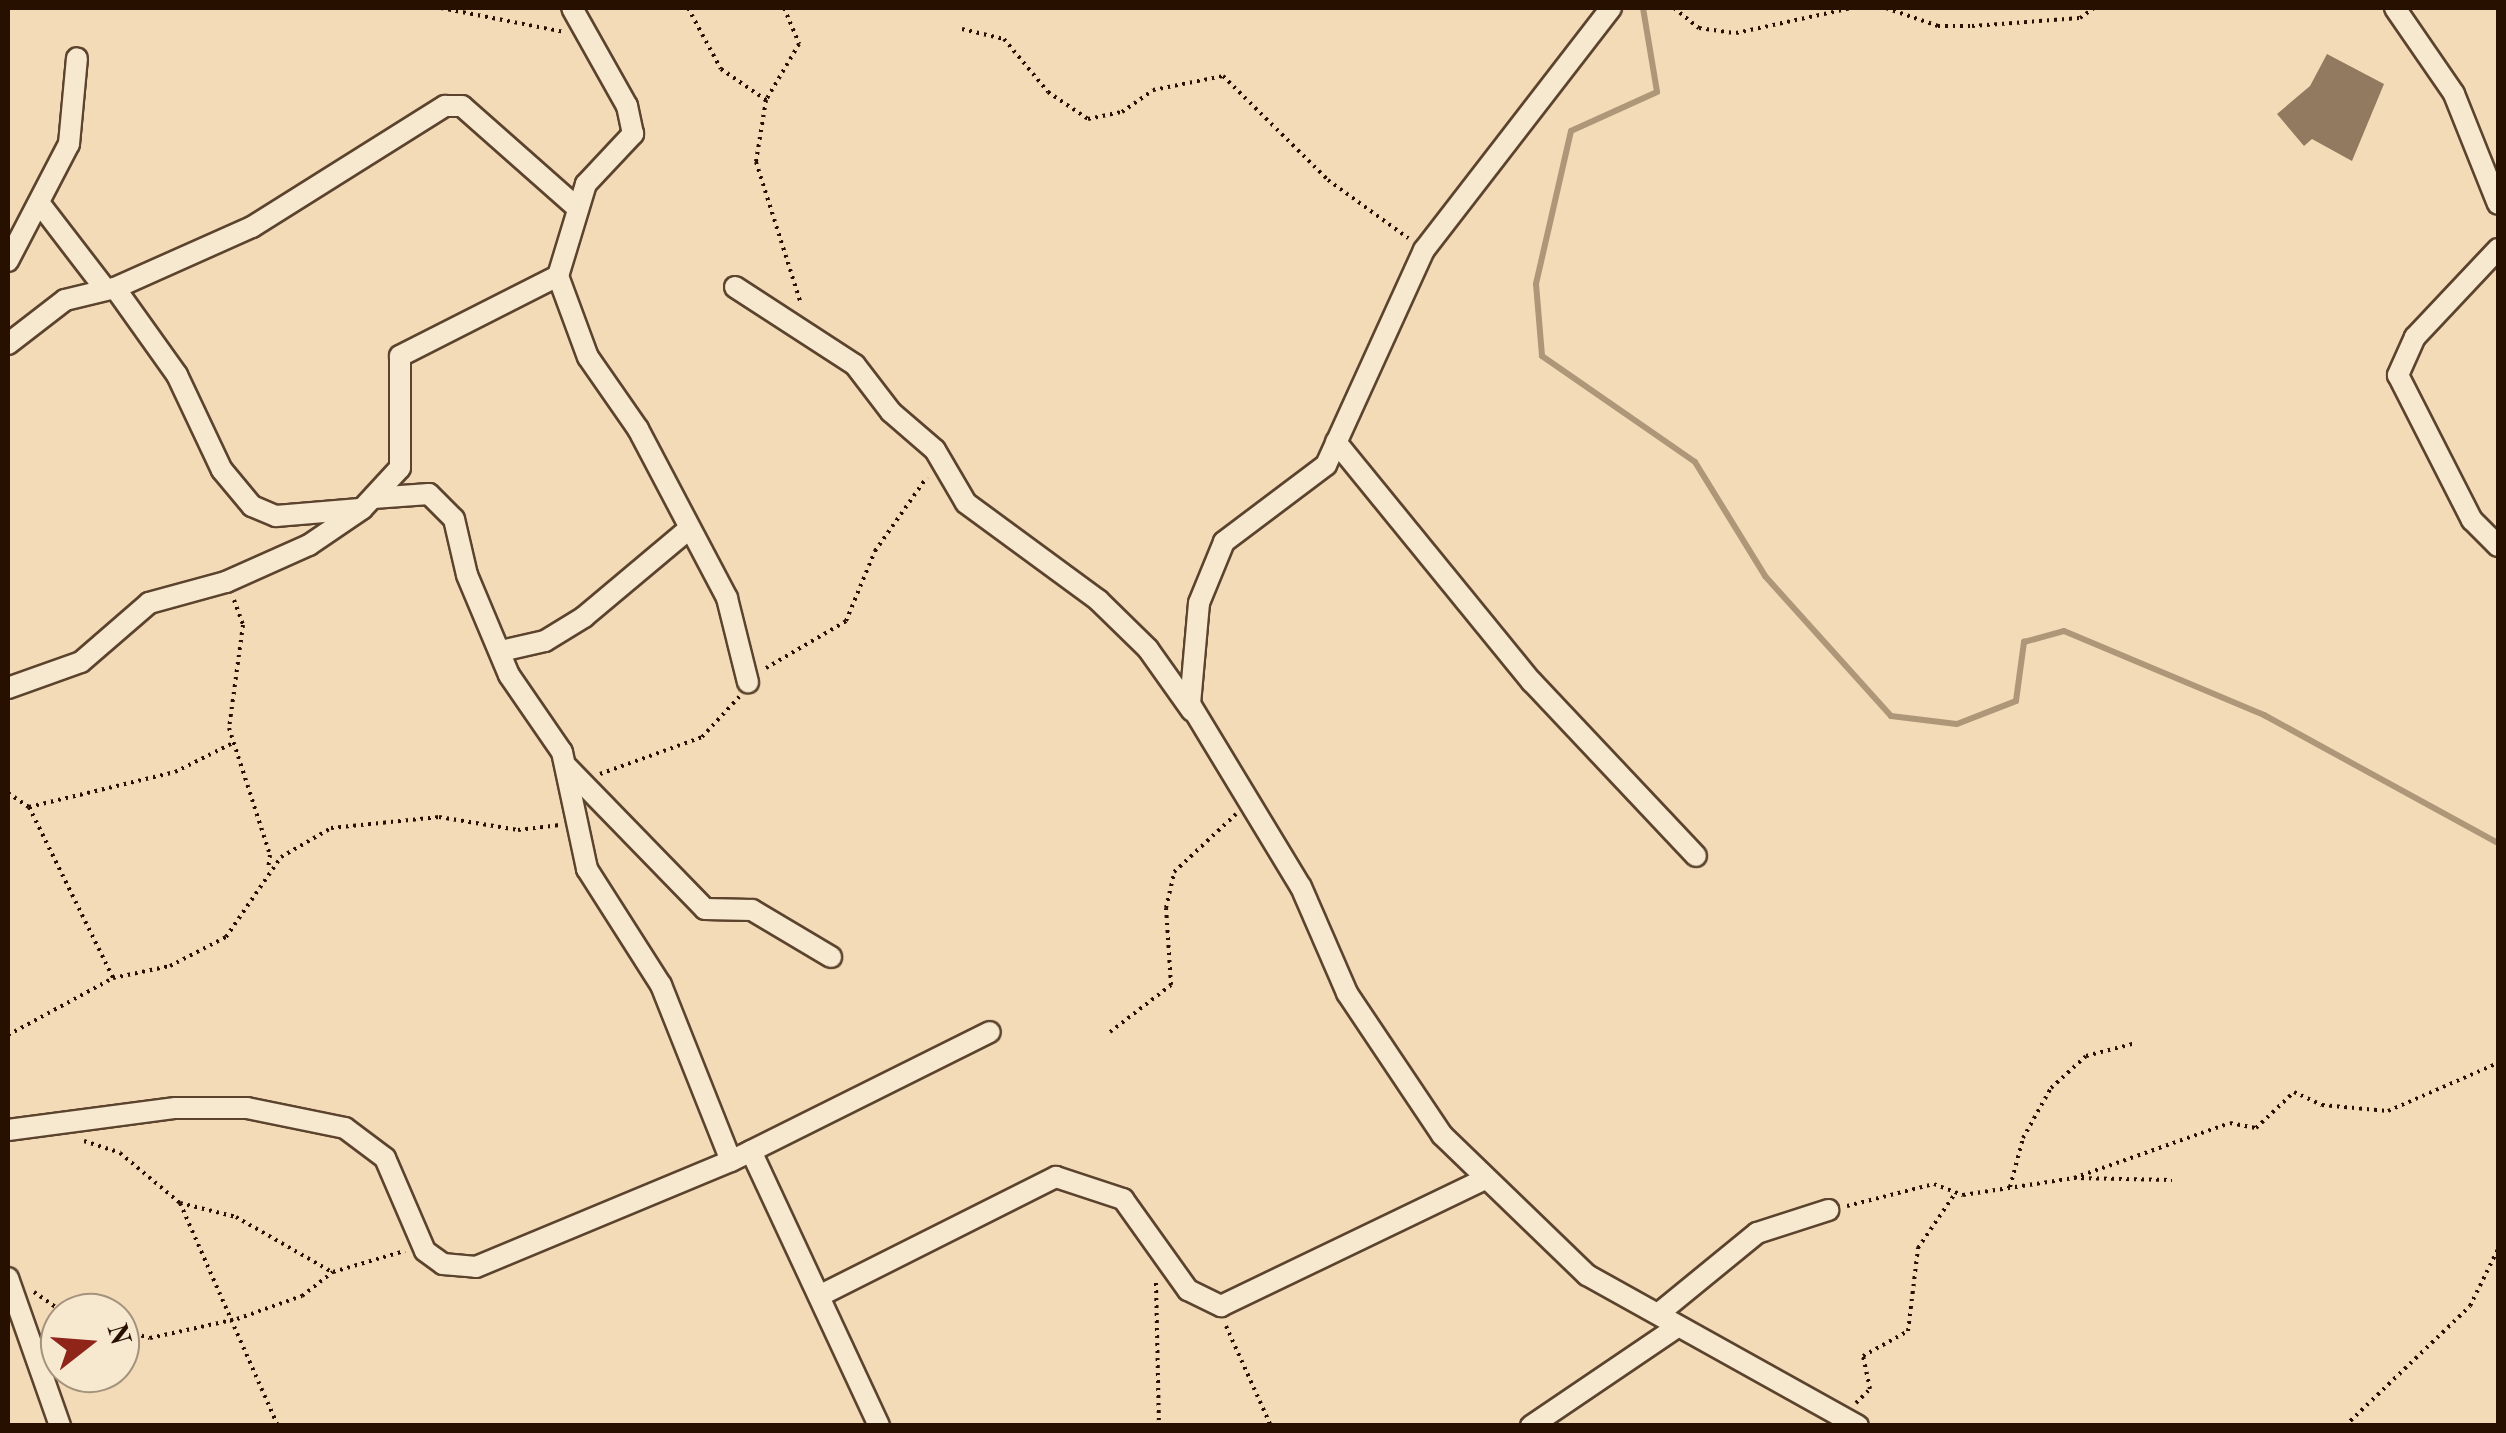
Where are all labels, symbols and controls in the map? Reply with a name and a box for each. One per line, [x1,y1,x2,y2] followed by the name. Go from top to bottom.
[40,1293,140,1393] north arrow
[100,1320,133,1349] text: N

